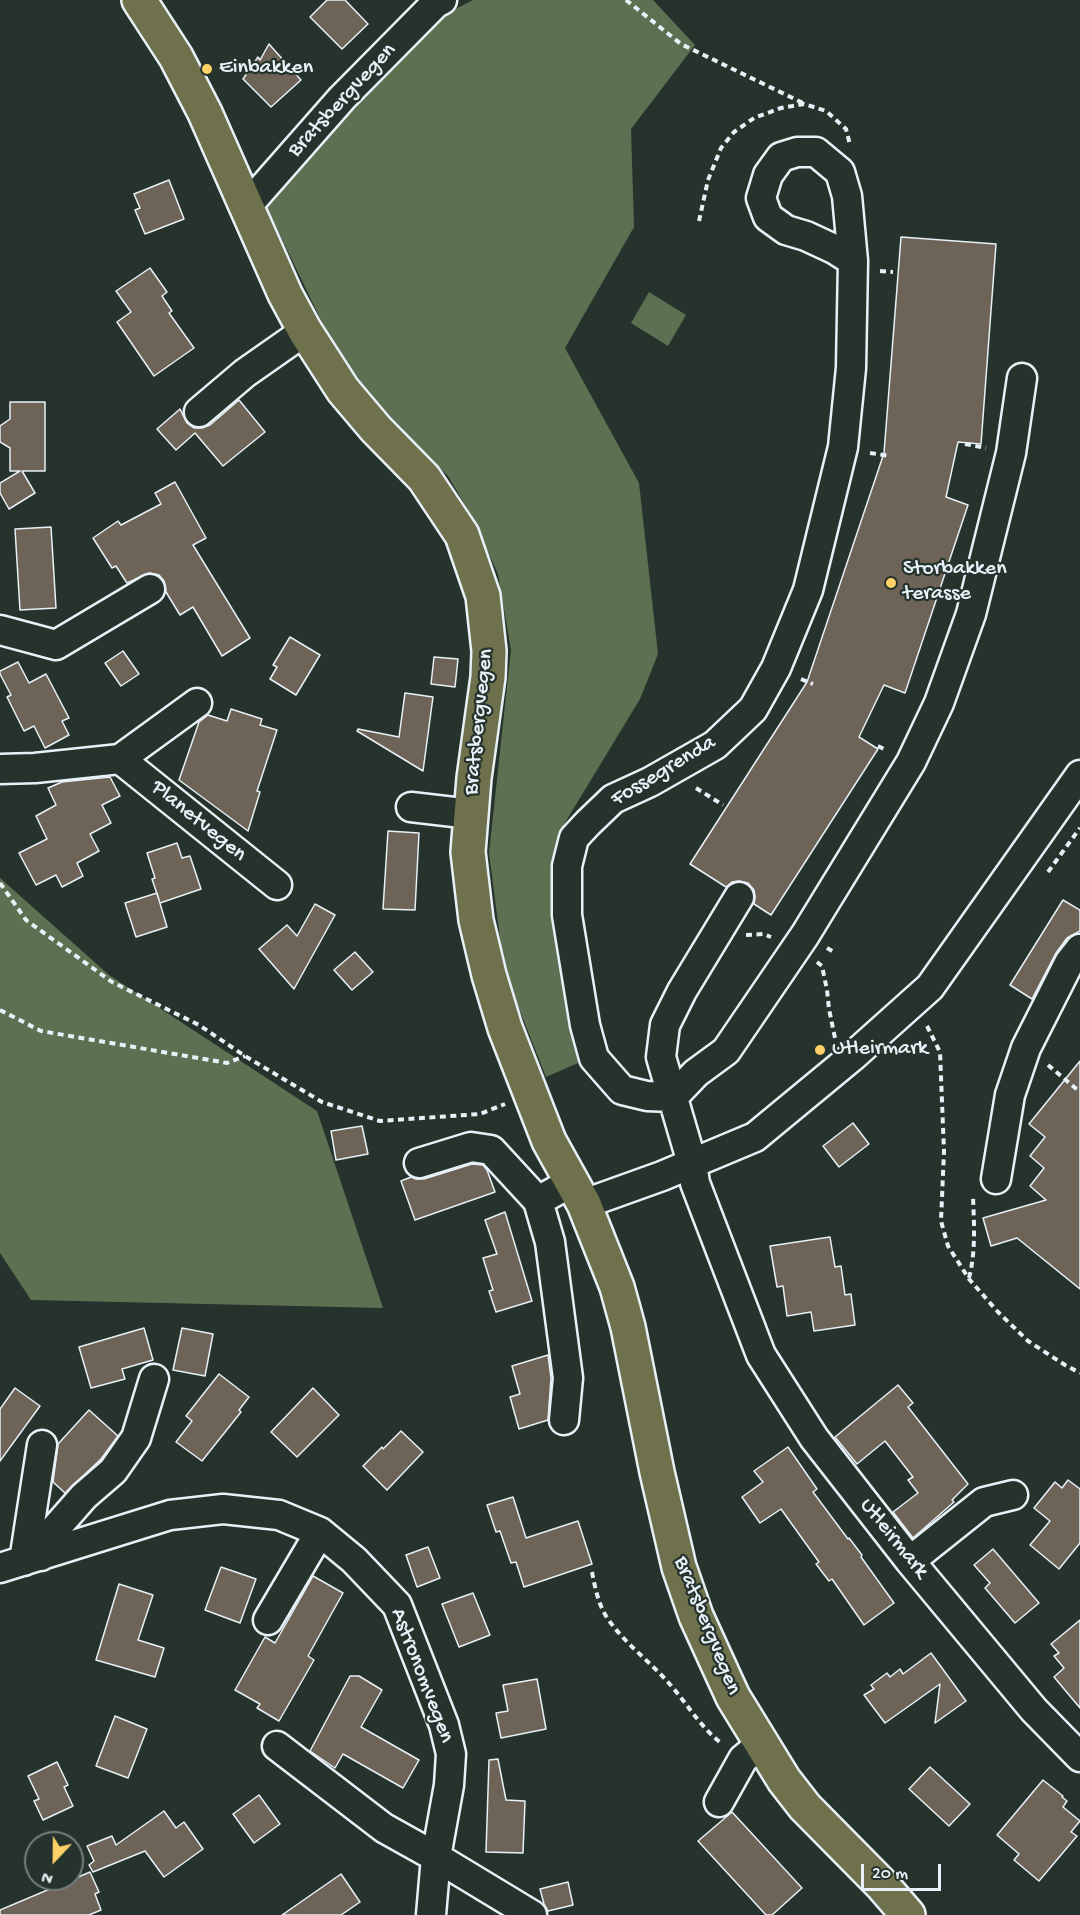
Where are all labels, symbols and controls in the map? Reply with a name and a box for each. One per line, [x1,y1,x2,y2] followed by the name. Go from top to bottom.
[283,38,403,164] street label: Bratsbergvegen
[219,56,313,82] place label: Einbakken
[200,62,214,76] marker: Einbakken
[903,557,1007,608] place label: Storbakken terasse
[884,576,898,590] marker: Storbakken terasse
[459,648,501,796] street label: Bratsbergvegen
[607,730,721,814] street label: Fossegrenda
[145,775,251,869] street label: Planetvegen
[832,1037,928,1063] place label: Utleirmark
[813,1043,827,1057] marker: Utleirmark
[853,1493,933,1585] street label: Utleirmark
[666,1553,746,1699] street label: Bratsbergvegen
[383,1605,459,1747] street label: Astronomvegen
[24,1831,84,1891] north arrow
[864,1852,944,1890] scale bar
[872,1864,908,1885] text: 20 m
[39,1866,56,1887] text: N

